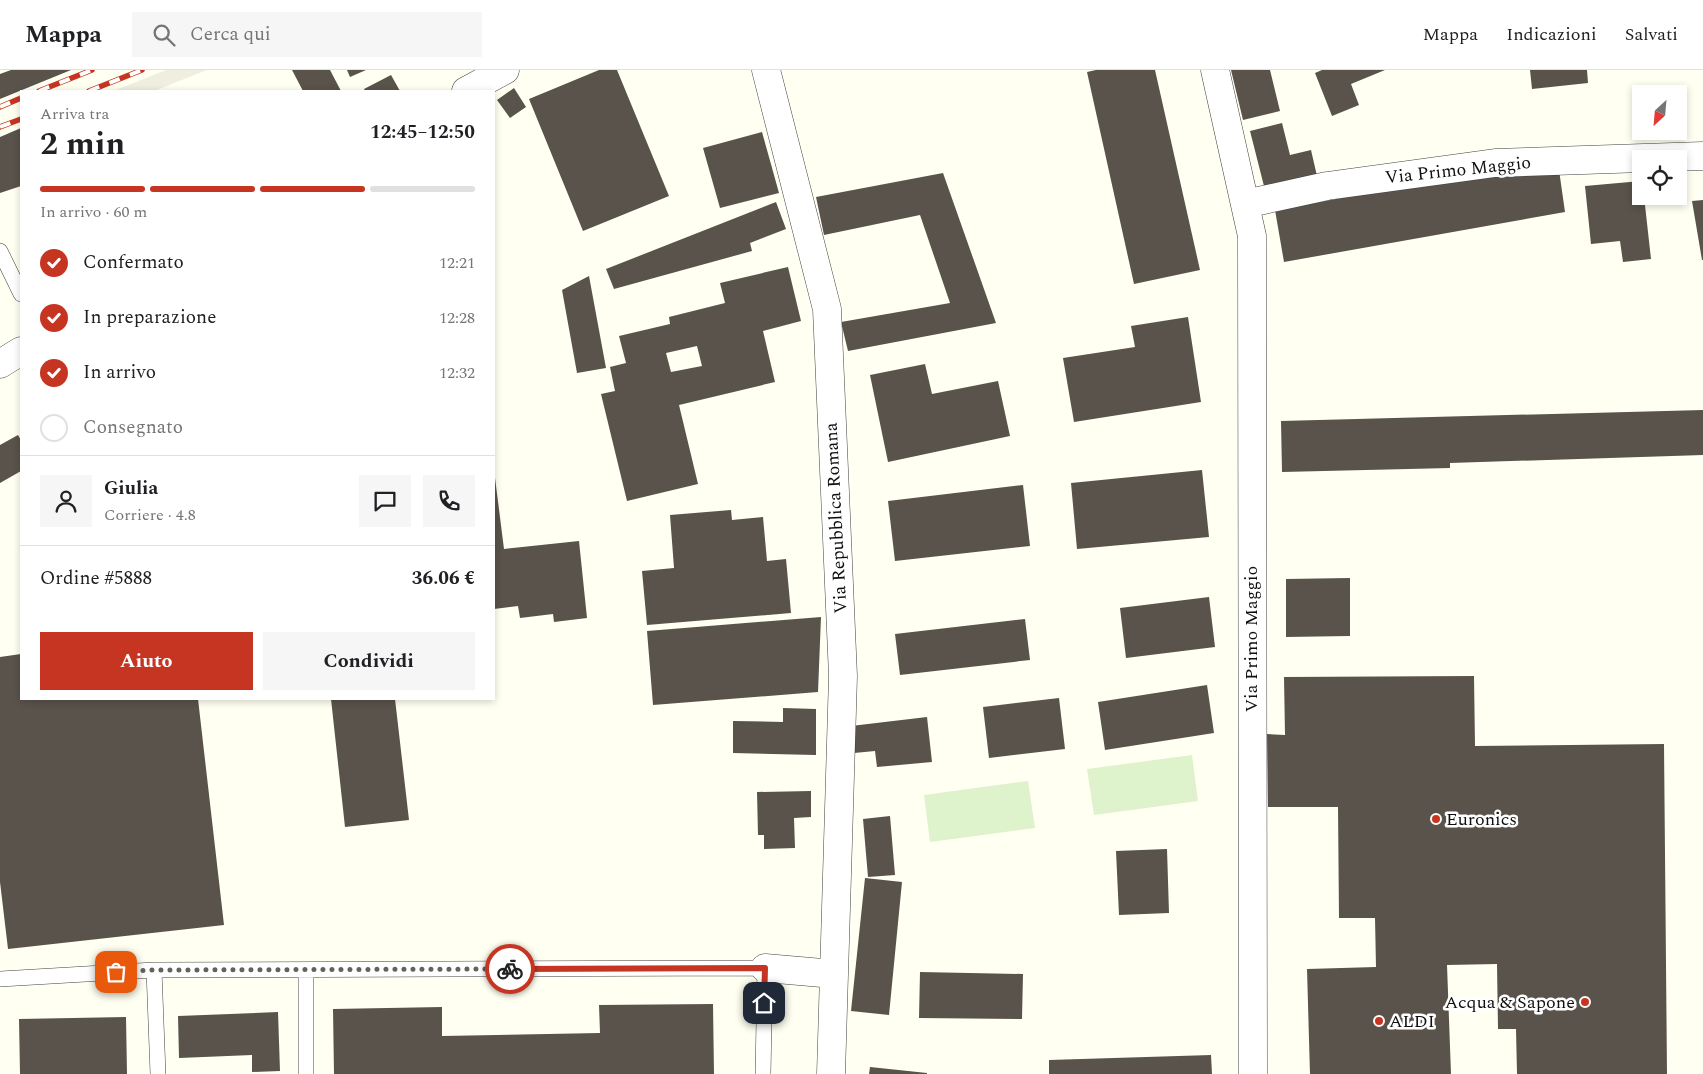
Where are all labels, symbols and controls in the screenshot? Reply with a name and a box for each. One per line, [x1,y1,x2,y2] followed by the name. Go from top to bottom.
[132,12,482,57] search box
[25,17,102,53] text: Mappa
[190,20,271,49] text: Cerca qui
[150,21,178,49] icon: search
[1423,21,1478,48] text: Mappa
[1506,21,1597,48] text: Indicazioni
[1625,21,1678,48] text: Salvati
[1632,85,1688,140] north arrow
[1632,85,1687,205] map controls
[40,102,109,126] text: Arriva tra
[370,118,475,147] text: 12:45–12:50
[40,120,125,169] text: 2 min
[1384,149,1532,191] street label: Via Primo Maggio
[1632,150,1687,205] button: locate
[40,200,147,224] text: In arrivo · 60 m
[83,248,184,277] text: Confermato
[40,249,68,277] icon: check
[439,251,475,275] text: 12:21
[83,303,216,332] text: In preparazione
[40,304,68,332] icon: check
[439,306,475,330] text: 12:28
[83,358,156,387] text: In arrivo
[40,359,68,387] icon: check
[439,361,475,385] text: 12:32
[83,413,183,442] text: Consegnato
[818,422,854,614] street label: Via Repubblica Romana
[104,474,158,503] text: Giulia
[40,475,92,527] button: person
[359,475,411,527] button: chat
[423,475,475,527] button: phone
[104,503,196,527] text: Corriere · 4.8
[40,564,152,593] text: Ordine #5888
[412,564,475,593] text: 36.06 €
[1238,566,1265,712] street label: Via Primo Maggio
[40,632,253,690] button: Aiuto
[263,632,475,690] button: Condividi
[1446,806,1517,833] place label: Euronics
[1430,813,1442,825] marker: Euronics
[485,944,535,994] courier
[95,951,137,993] pin
[496,955,524,983] icon: bike
[102,958,130,986] icon: bag
[743,982,785,1024] pin
[750,989,778,1017] icon: home
[1445,989,1575,1016] place label: Acqua & Sapone
[1579,996,1591,1008] marker: Acqua & Sapone
[1389,1008,1435,1035] place label: ALDI
[1373,1015,1385,1027] marker: ALDI

